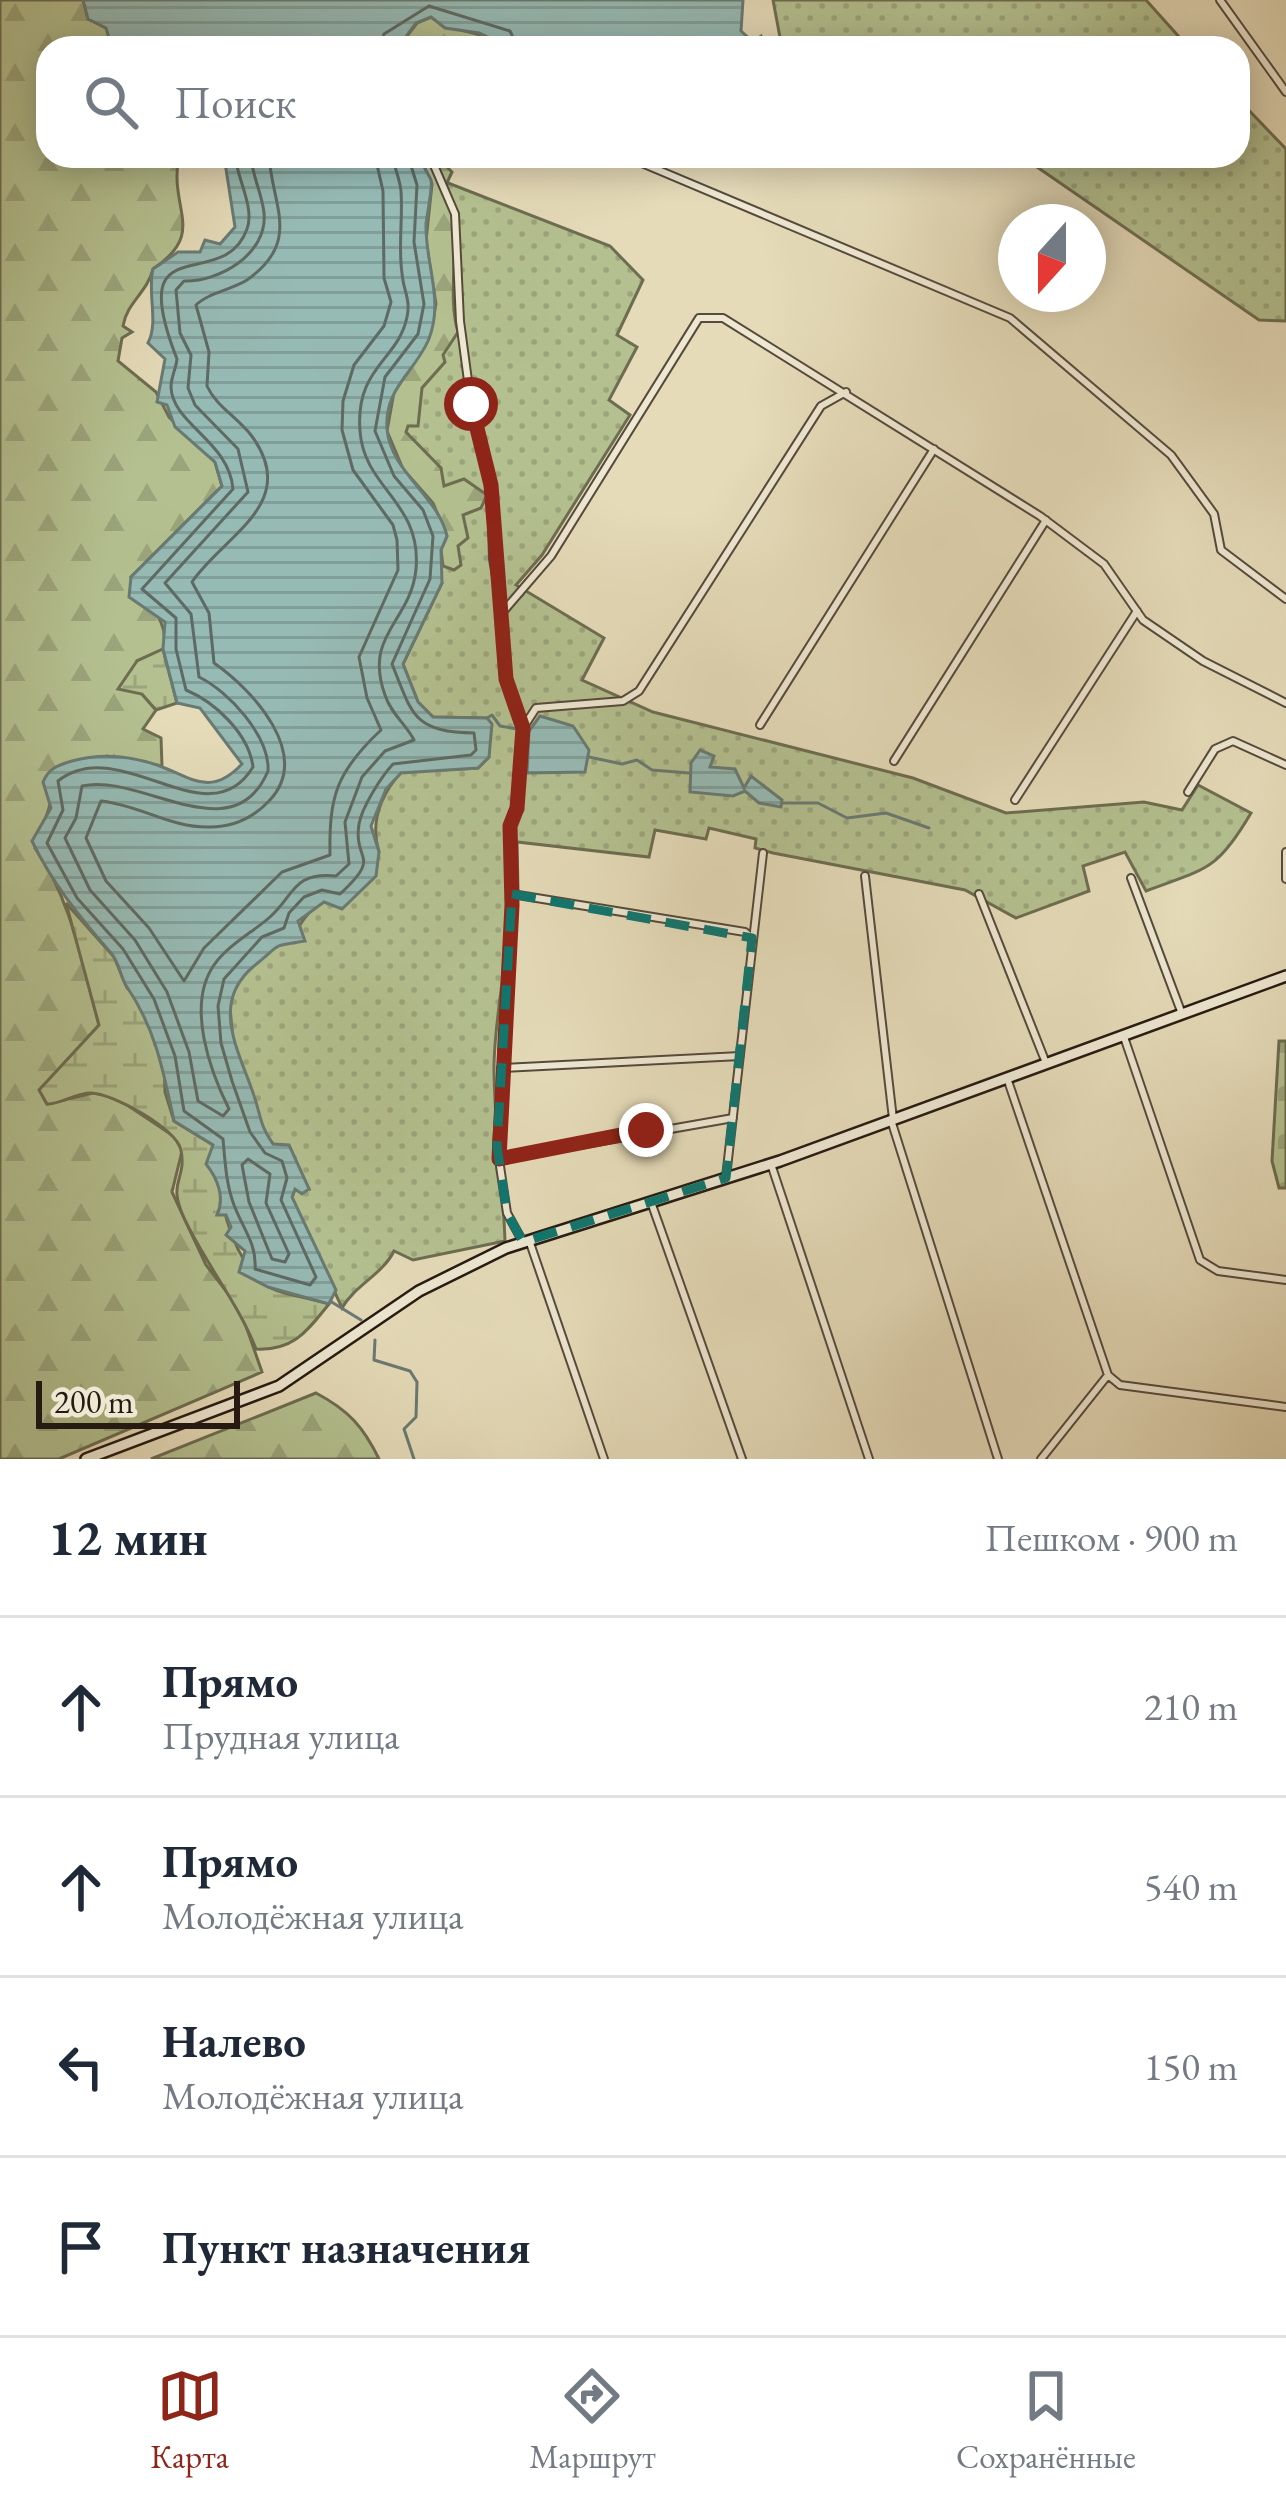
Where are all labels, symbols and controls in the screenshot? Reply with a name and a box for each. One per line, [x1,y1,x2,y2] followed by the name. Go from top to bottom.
[36,36,1250,168] search box
[78,69,144,135] icon: search
[174,73,296,131] text: Поиск
[998,204,1106,312] north arrow
[444,377,498,431] route start
[619,1103,673,1157] route end
[36,1375,240,1428] scale bar
[54,1380,134,1423] text: 200 m
[48,1504,208,1570] text: 12 мин
[985,1512,1238,1563] text: Пешком · 900 m
[162,1652,298,1710] text: Прямо
[48,1674,114,1740] icon: ahead
[1144,1681,1238,1732] text: 210 m
[162,1710,400,1761] text: Прудная улица
[162,1832,298,1890] text: Прямо
[48,1854,114,1920] icon: ahead
[1144,1861,1238,1912] text: 540 m
[162,1890,464,1941] text: Молодёжная улица
[162,2012,306,2070] text: Налево
[48,2034,114,2100] icon: left
[1144,2041,1238,2092] text: 150 m
[162,2070,464,2121] text: Молодёжная улица
[48,2214,114,2280] icon: arrive
[162,2218,531,2276] text: Пункт назначения
[150,2363,229,2478] tab: Карта
[529,2363,656,2478] tab: Маршрут
[956,2363,1136,2478] tab: Сохранённые

